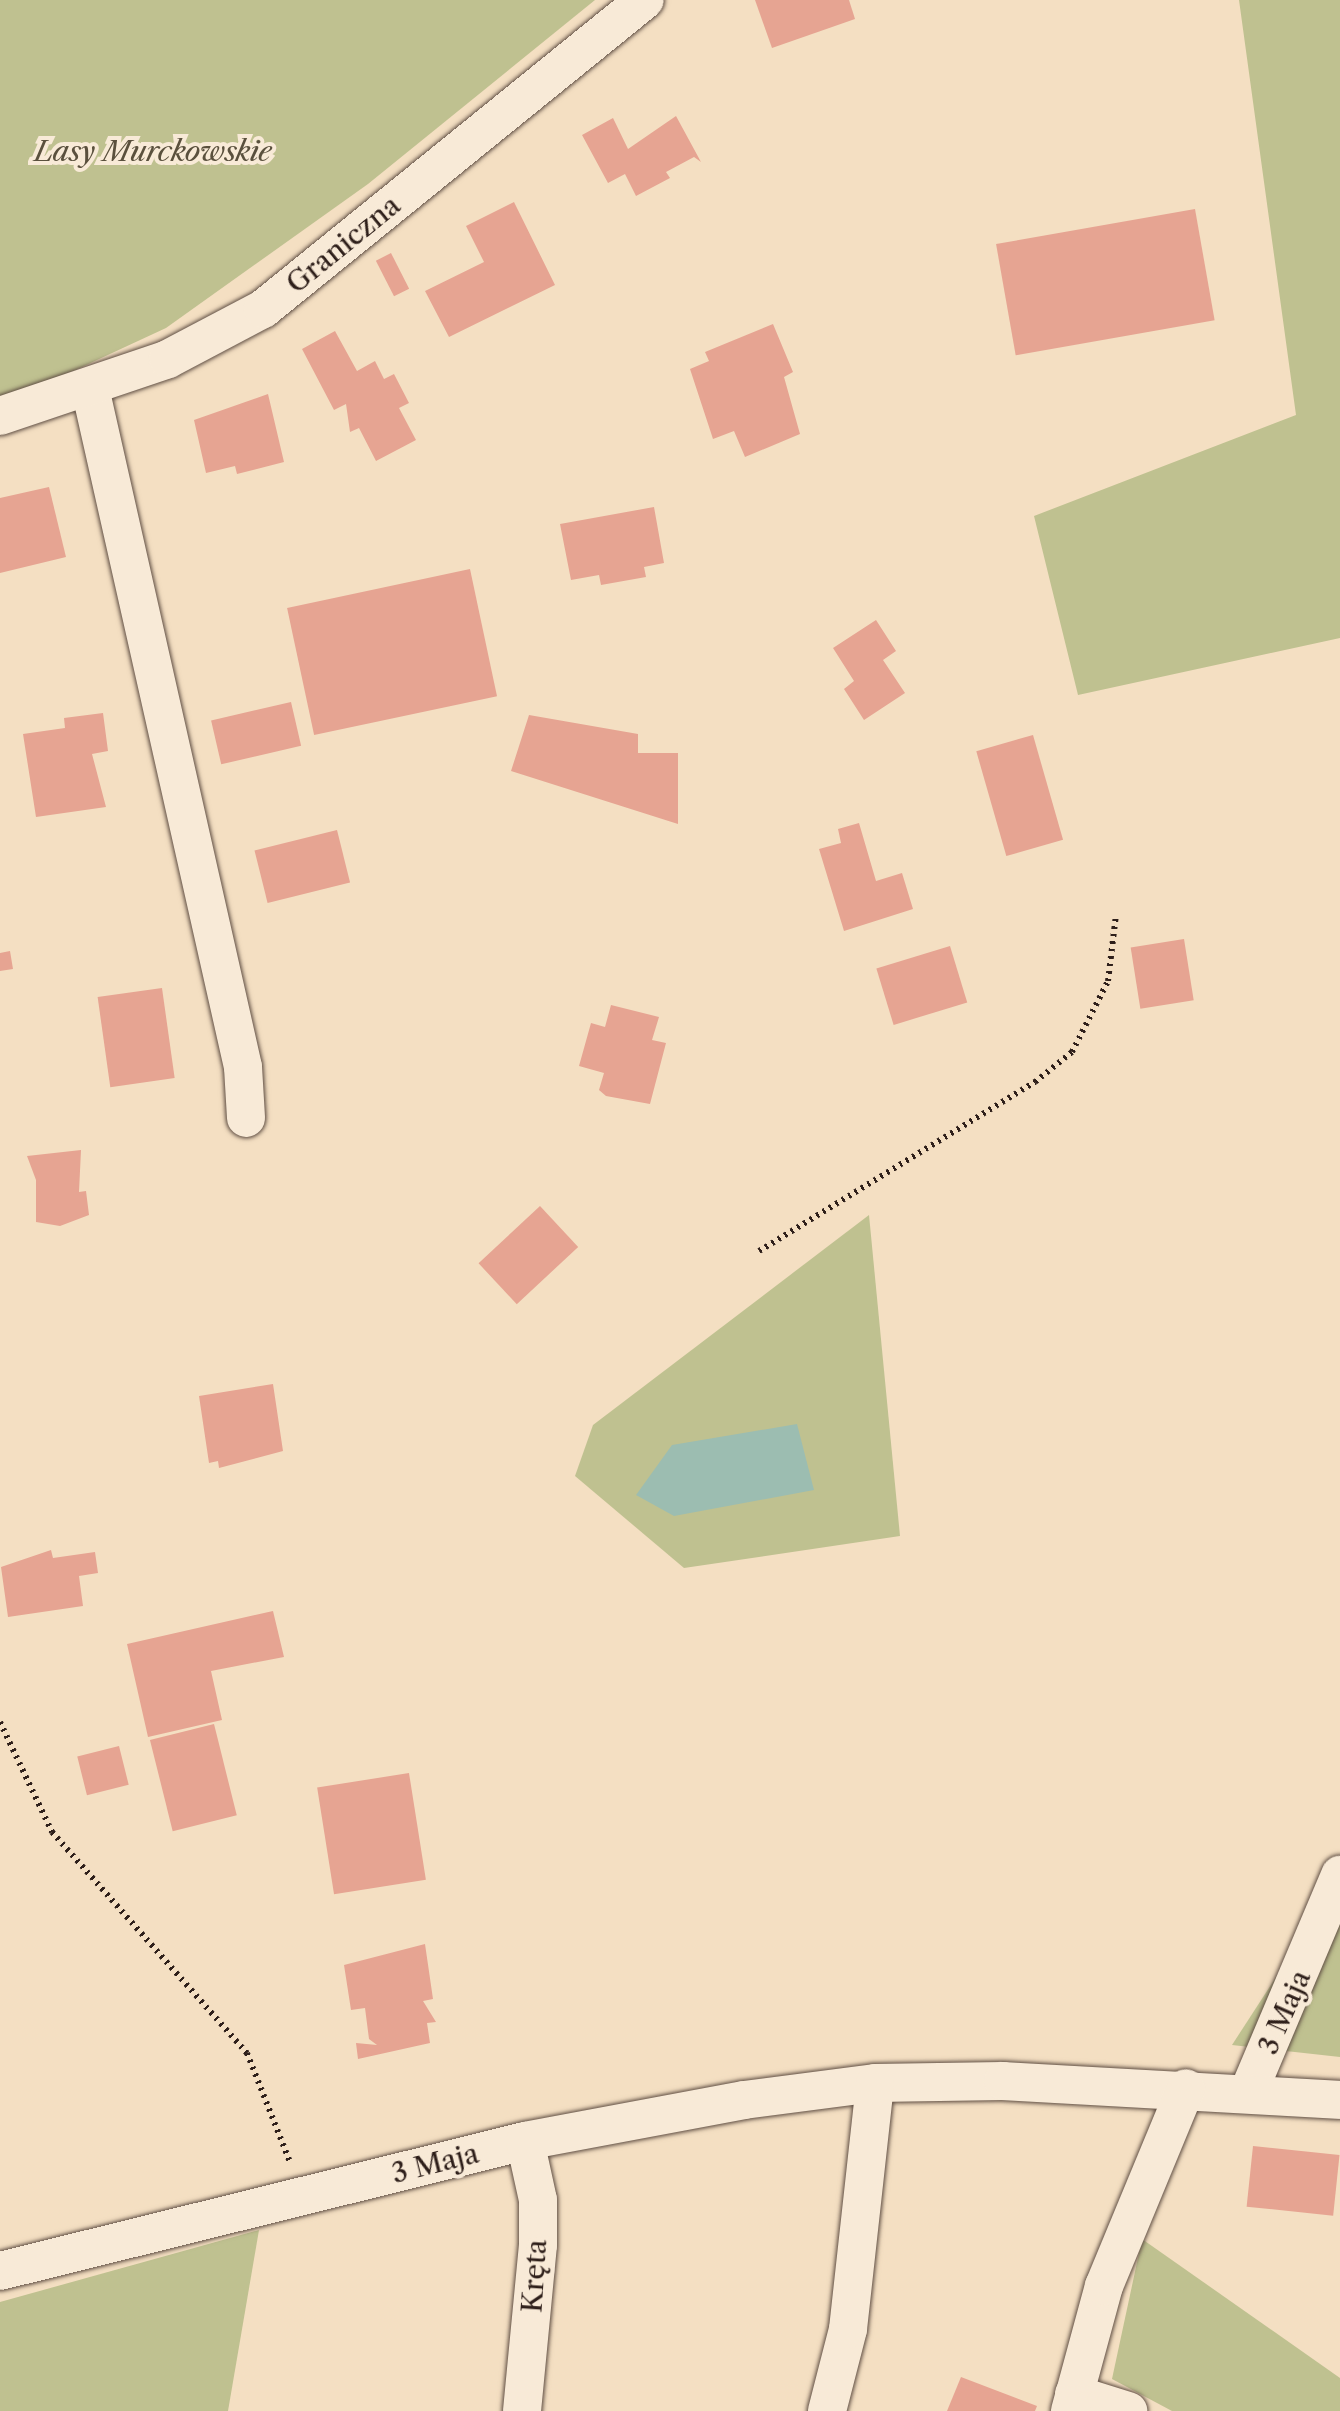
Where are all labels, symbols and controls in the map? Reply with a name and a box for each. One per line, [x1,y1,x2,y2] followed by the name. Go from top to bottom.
[34,134,272,168] park label: Lasy Murckowskie
[279,188,407,300] street label: Graniczna
[1251,1965,1317,2059] street label: 3 Maja
[388,2136,482,2190] street label: 3 Maja
[515,2238,553,2314] street label: Kręta

